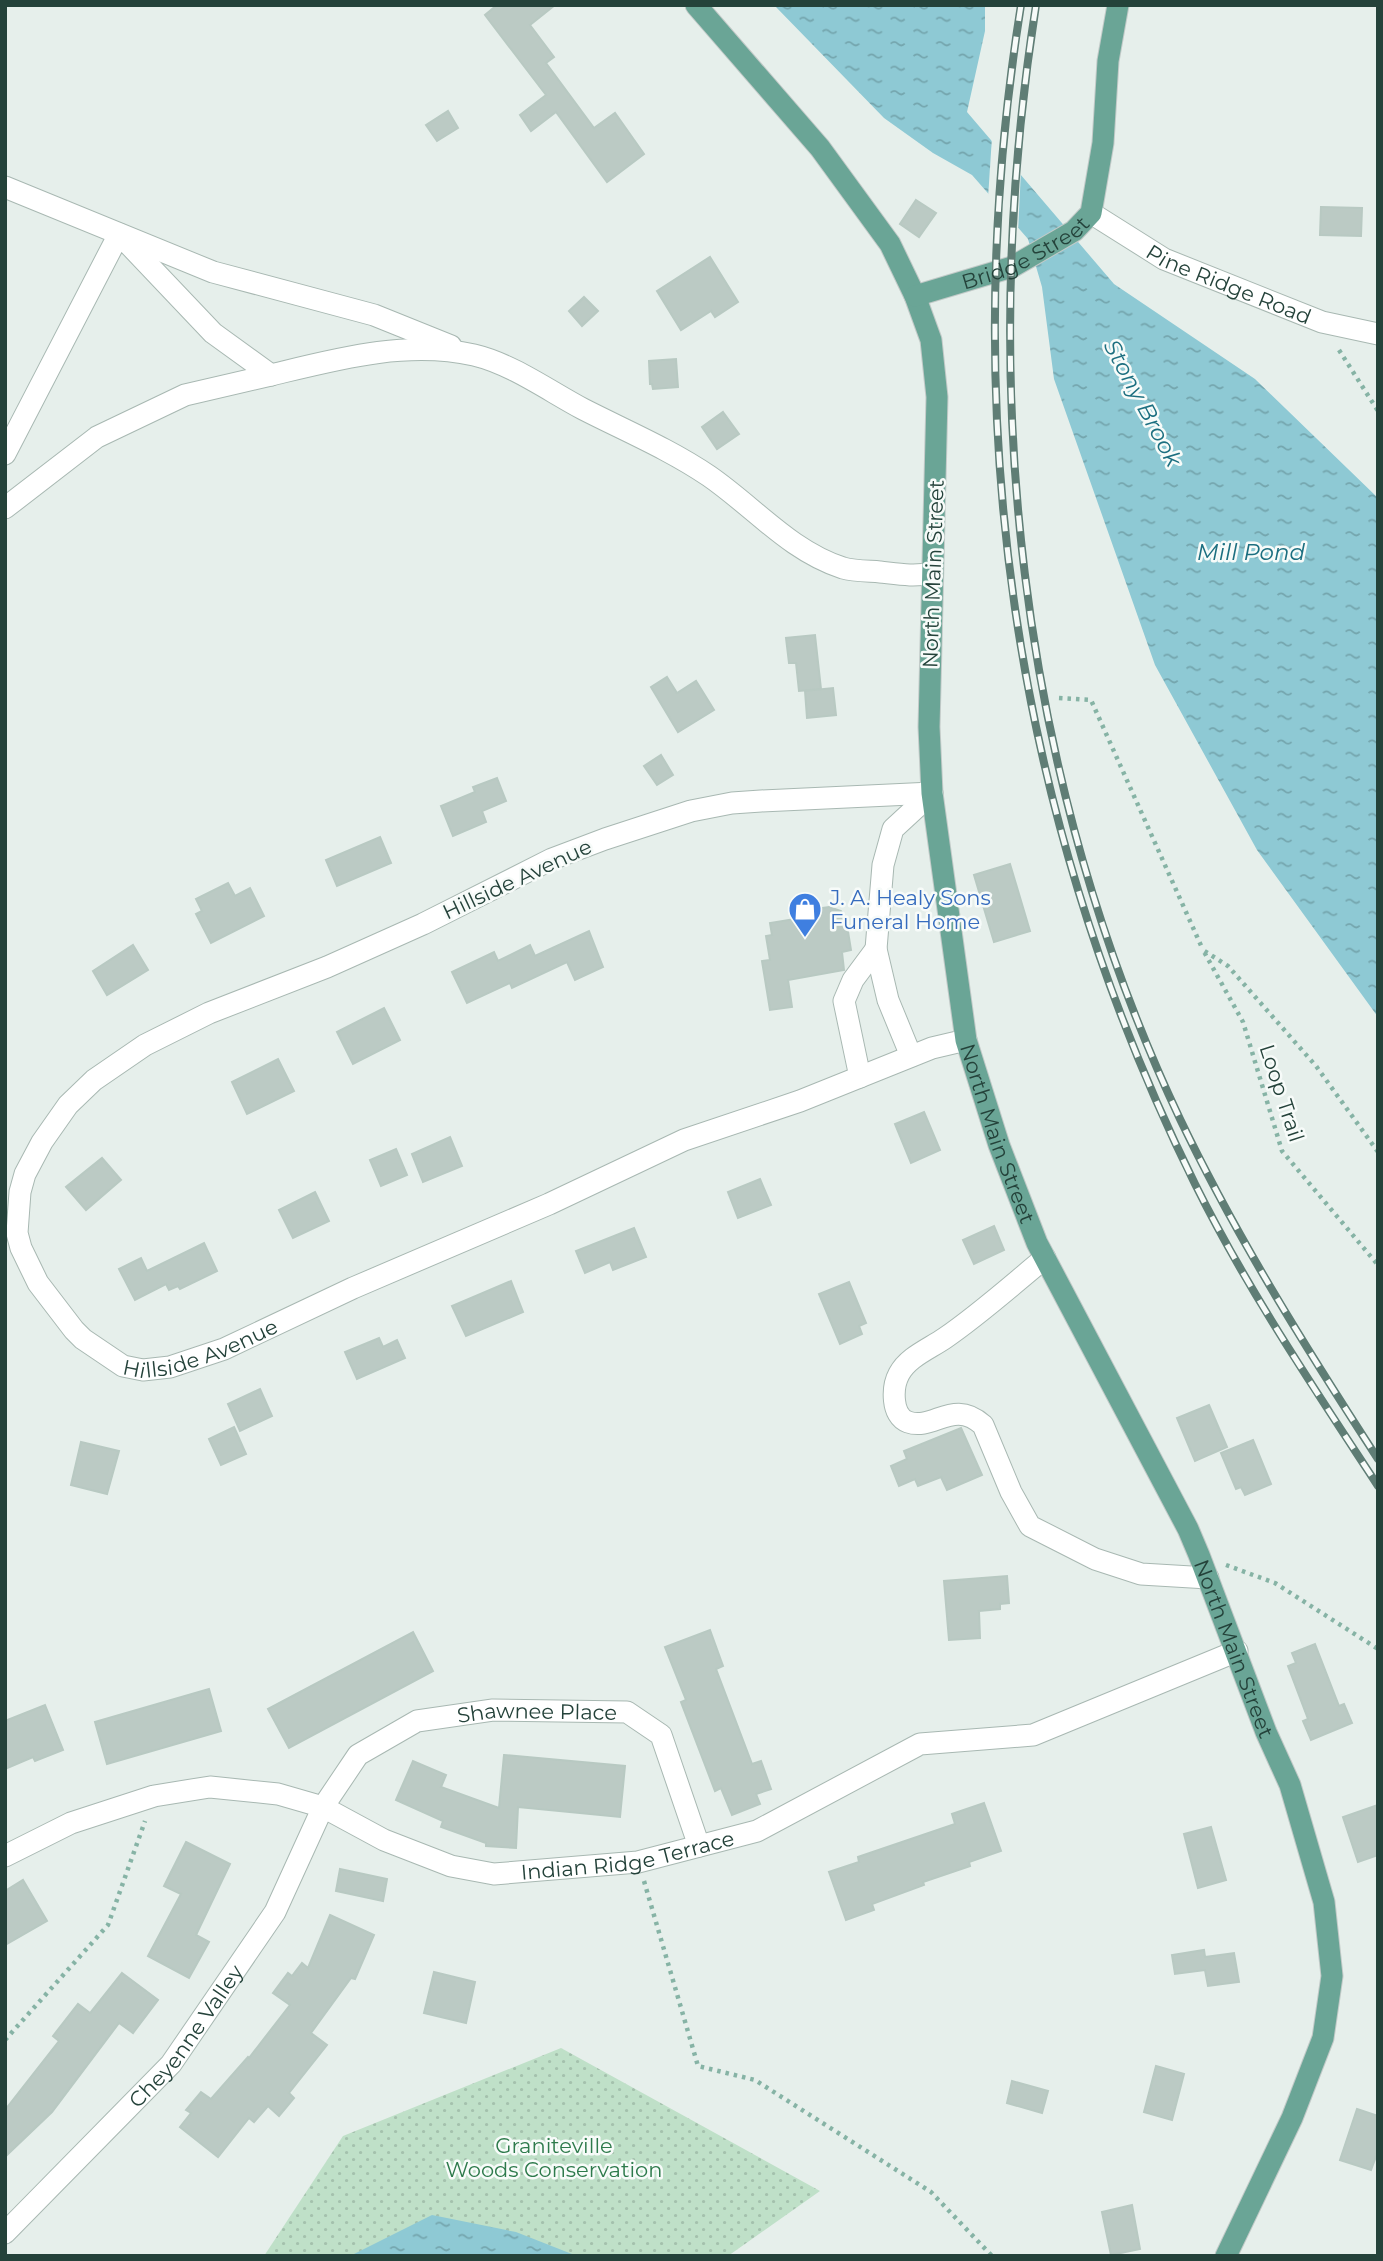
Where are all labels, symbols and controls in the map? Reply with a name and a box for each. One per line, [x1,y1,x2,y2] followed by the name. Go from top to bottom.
[958,211,1094,294] street label: Bridge Street
[1142,239,1315,329] street label: Pine Ridge Road
[1098,335,1189,472] water label: Stony Brook
[917,479,949,669] street label: North Main Street
[1197,538,1306,566] water label: Mill Pond
[438,834,596,924] street label: Hillside Avenue
[829,885,991,934] place label: J. A. Healy Sons Funeral Home
[786,890,824,939] shop icon: J. A. Healy Sons Funeral Home
[955,1040,1041,1227] street label: North Main Street
[1254,1041,1310,1145] street label: Loop Trail
[121,1313,281,1383] street label: Hillside Avenue
[1189,1556,1279,1742] street label: North Main Street
[455,1697,617,1728] street label: Shawnee Place
[520,1825,737,1884] street label: Indian Ridge Terrace
[123,1959,248,2112] street label: Cheyenne Valley
[446,2133,662,2182] park label: Graniteville Woods Conservation

